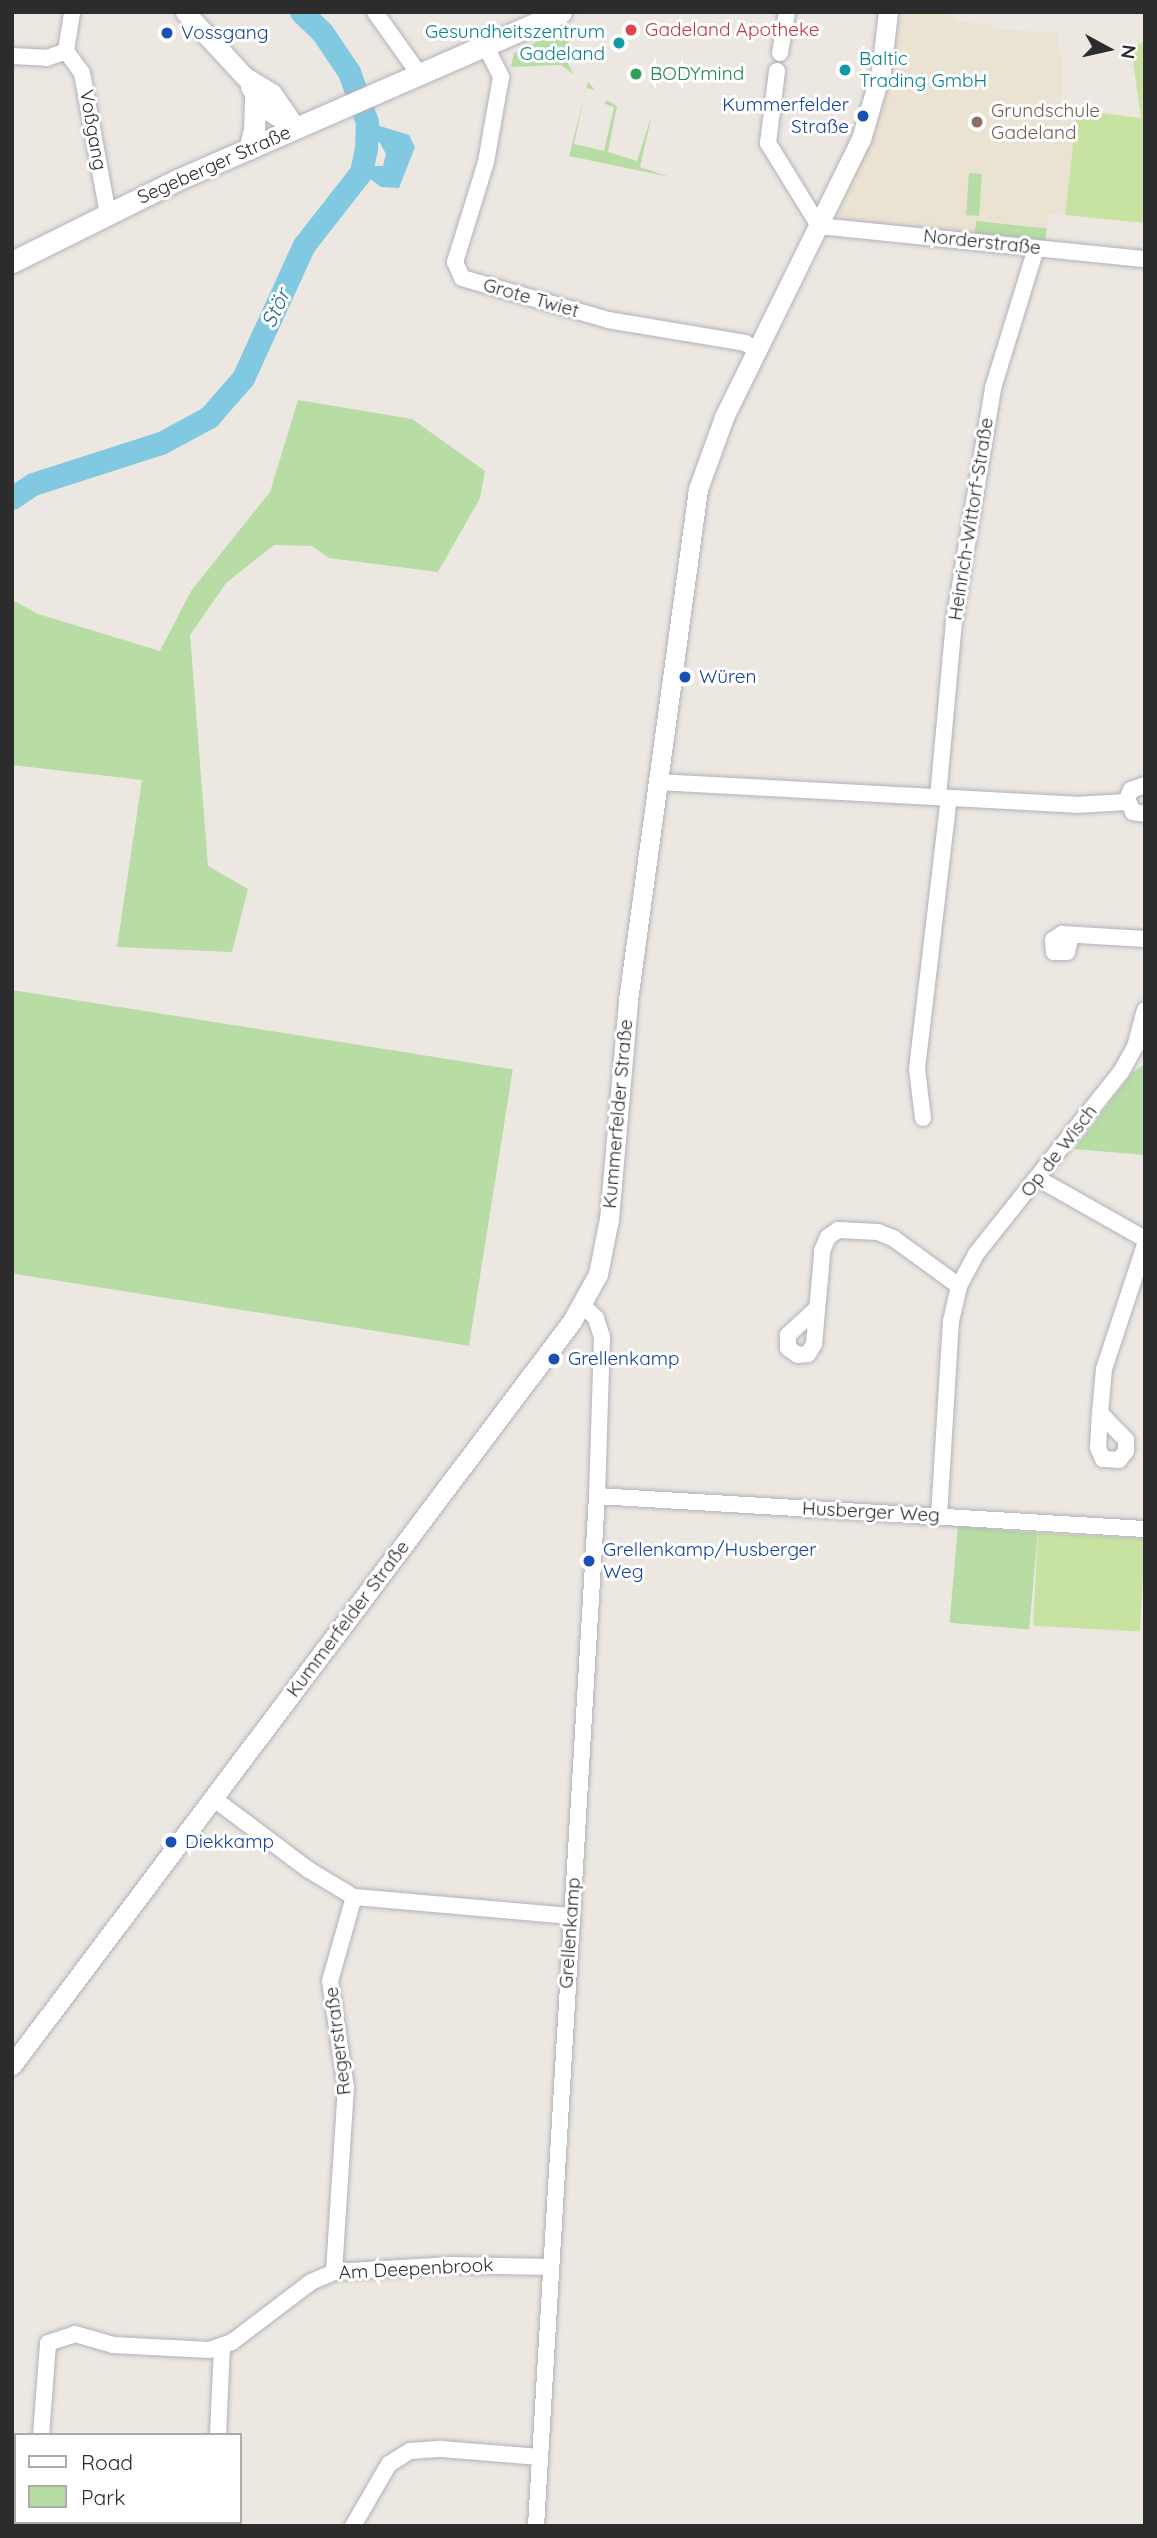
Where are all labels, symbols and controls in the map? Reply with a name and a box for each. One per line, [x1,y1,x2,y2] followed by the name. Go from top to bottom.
[1073,14,1143,84] north arrow
[645,19,820,41] place label: Gadeland Apotheke
[425,21,605,65] place label: Gesundheitszentrum Gadeland
[181,22,269,44] place label: Vossgang
[623,22,639,38] marker: Gadeland Apotheke
[159,25,175,41] marker: Vossgang
[611,35,627,51] marker: Gesundheitszentrum Gadeland
[1116,43,1142,61] text: N
[859,48,987,92] place label: Baltic Trading GmbH
[837,62,853,78] marker: Baltic Trading GmbH
[650,63,744,85] place label: BODYmind
[628,66,644,82] marker: BODYmind
[75,88,111,172] street label: Voßgang
[722,94,849,138] place label: Kummerfelder Straße
[991,100,1100,144] place label: Grundschule Gadeland
[855,108,871,124] marker: Kummerfelder Straße
[969,114,985,130] marker: Grundschule Gadeland
[134,121,294,209] street label: Segeberger Straße
[922,224,1042,260] street label: Norderstraße
[480,273,582,323] street label: Grote Twiet
[255,285,295,331] water label: Stör
[944,416,998,622] street label: Heinrich-Wittorf-Straße
[699,666,757,688] place label: Würen
[677,669,693,685] marker: Würen
[598,1018,638,1210] street label: Kummerfelder Straße
[1016,1100,1102,1202] street label: Op de Wisch
[568,1348,680,1370] place label: Grellenkamp
[546,1351,562,1367] marker: Grellenkamp
[802,1497,940,1527] street label: Husberger Weg
[282,1536,414,1702] street label: Kummerfelder Straße
[603,1539,817,1583] place label: Grellenkamp/Husberger Weg
[581,1553,597,1569] marker: Grellenkamp/Husberger Weg
[185,1831,274,1853] place label: Diekkamp
[163,1834,179,1850] marker: Diekkamp
[555,1877,585,1989] street label: Grellenkamp
[320,1986,356,2096] street label: Regerstraße
[338,2254,494,2284] street label: Am Deepenbrook
[14,2433,242,2524] legend
[81,2449,133,2475] text: Road
[81,2484,125,2510] text: Park

